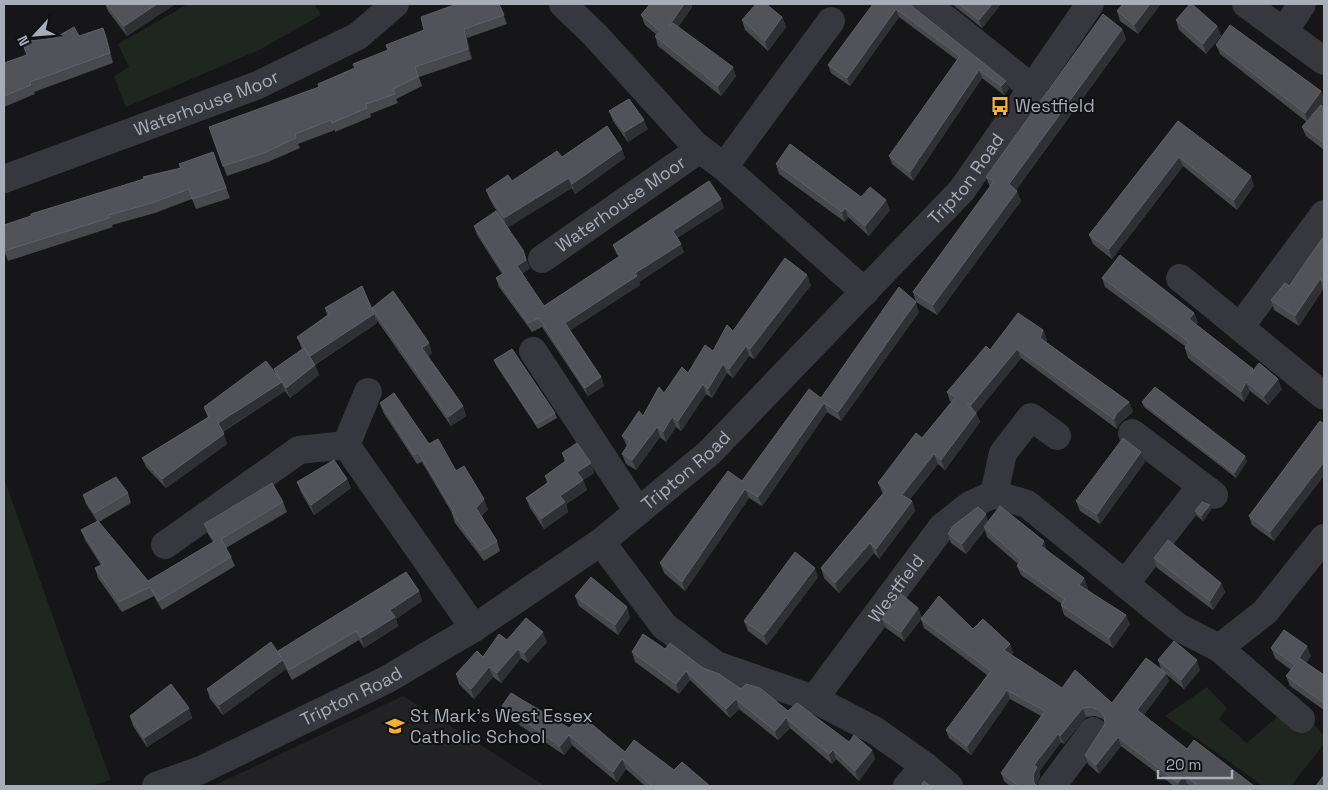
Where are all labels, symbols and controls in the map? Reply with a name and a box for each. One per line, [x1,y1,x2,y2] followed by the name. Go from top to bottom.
[10,10,60,60] north arrow
[13,33,33,49] text: N
[130,65,283,141] street label: Waterhouse Moor
[1015,94,1095,117] place label: Westfield
[989,95,1011,117] bus stop icon: Westfield
[923,129,1009,230] street label: Tripton Road
[551,150,690,257] street label: Waterhouse Moor
[636,426,735,515] street label: Tripton Road
[863,549,929,627] street label: Westfield
[296,661,406,731] street label: Tripton Road
[410,704,593,748] place label: St Mark's West Essex Catholic School
[384,715,406,737] school or university icon: St Mark's West Essex Catholic School
[1158,748,1232,780] scale bar
[1166,755,1201,774] text: 20 m

